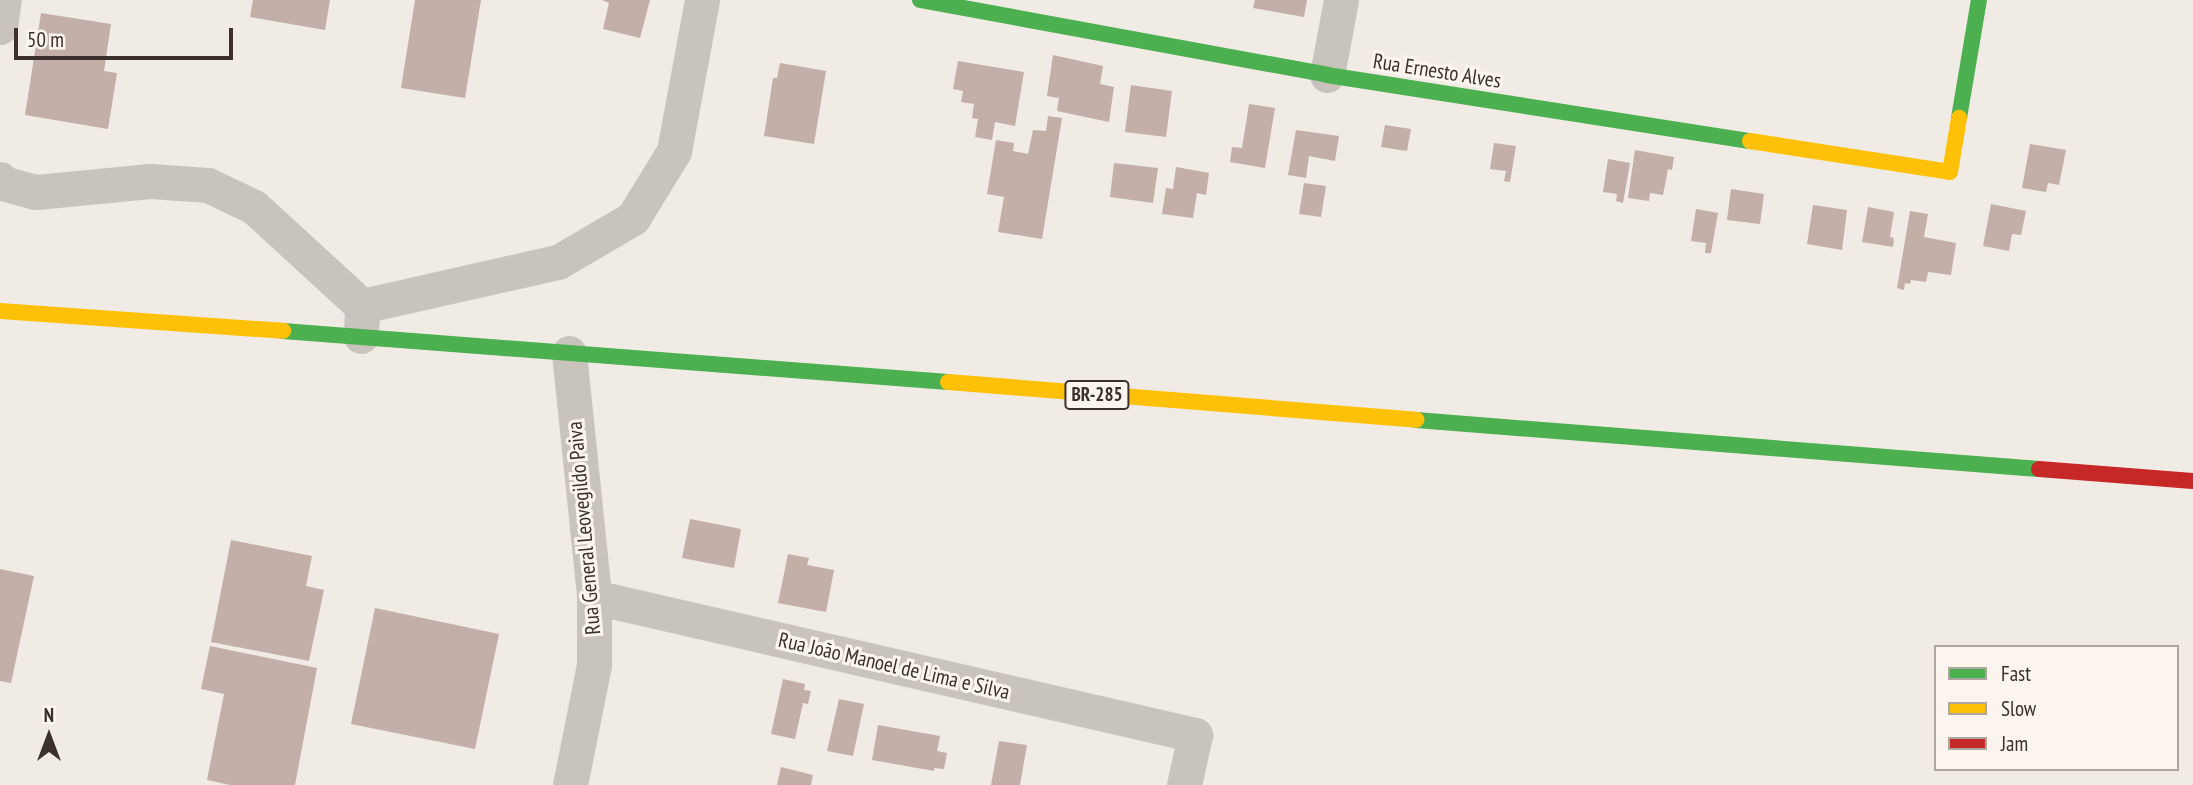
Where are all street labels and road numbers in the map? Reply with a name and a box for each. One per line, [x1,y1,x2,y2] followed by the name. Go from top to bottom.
[1371,48,1503,94] street label: Rua Ernesto Alves
[1064,380,1130,410] road number: BR-285
[562,420,606,636] street label: Rua General Leovegildo Paiva
[776,627,1012,705] street label: Rua João Manoel de Lima e Silva

